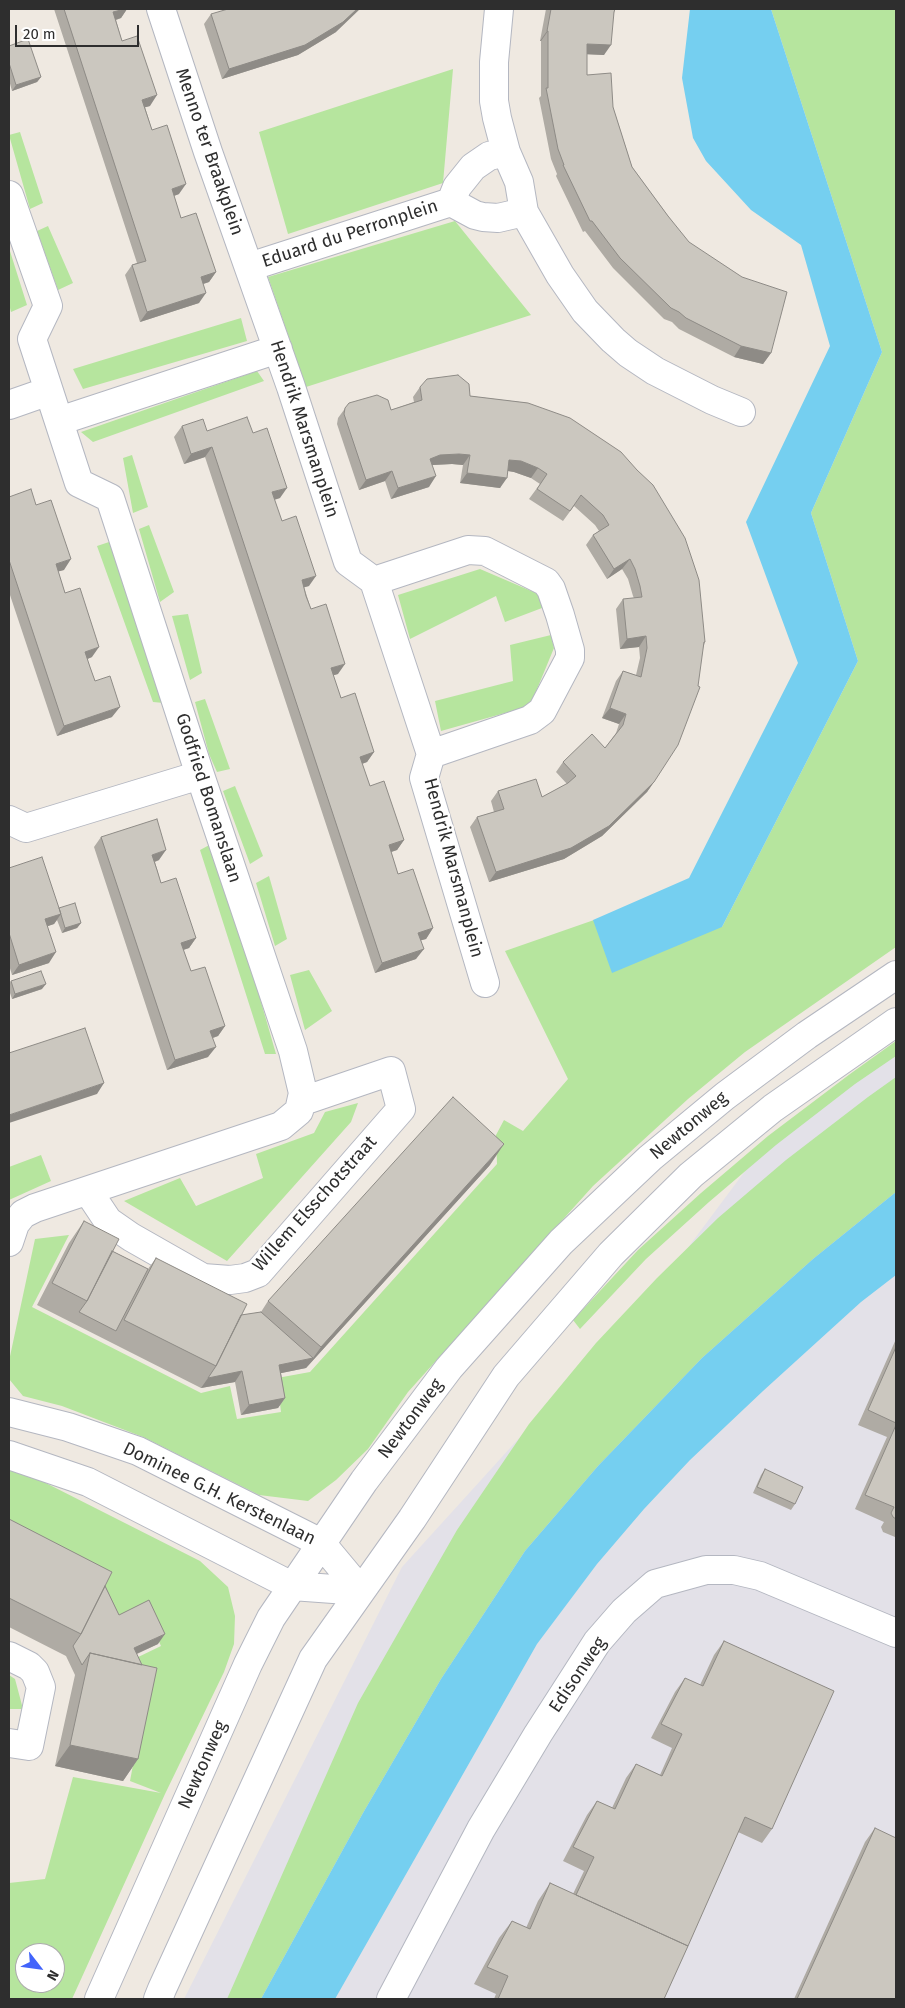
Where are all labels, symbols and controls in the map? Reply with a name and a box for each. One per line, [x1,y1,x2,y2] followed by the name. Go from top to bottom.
[18,15,141,47] scale bar
[23,25,56,43] text: 20 m
[170,66,248,238] street label: Menno ter Braakplein
[259,195,441,273] street label: Eduard du Perronplein
[265,338,343,520] street label: Hendrik Marsmanplein
[170,711,246,885] street label: Godfried Bomanslaan
[419,776,487,960] street label: Hendrik Marsmanplein
[646,1087,732,1165] street label: Newtonweg
[248,1132,382,1276] street label: Willem Elsschotstraat
[374,1375,448,1463] street label: Newtonweg
[119,1438,319,1550] street label: Dominee G.H. Kerstenlaan
[545,1633,611,1717] street label: Edisonweg
[174,1717,232,1813] street label: Newtonweg
[15,1943,65,1993] north arrow
[43,1967,62,1984] text: N

